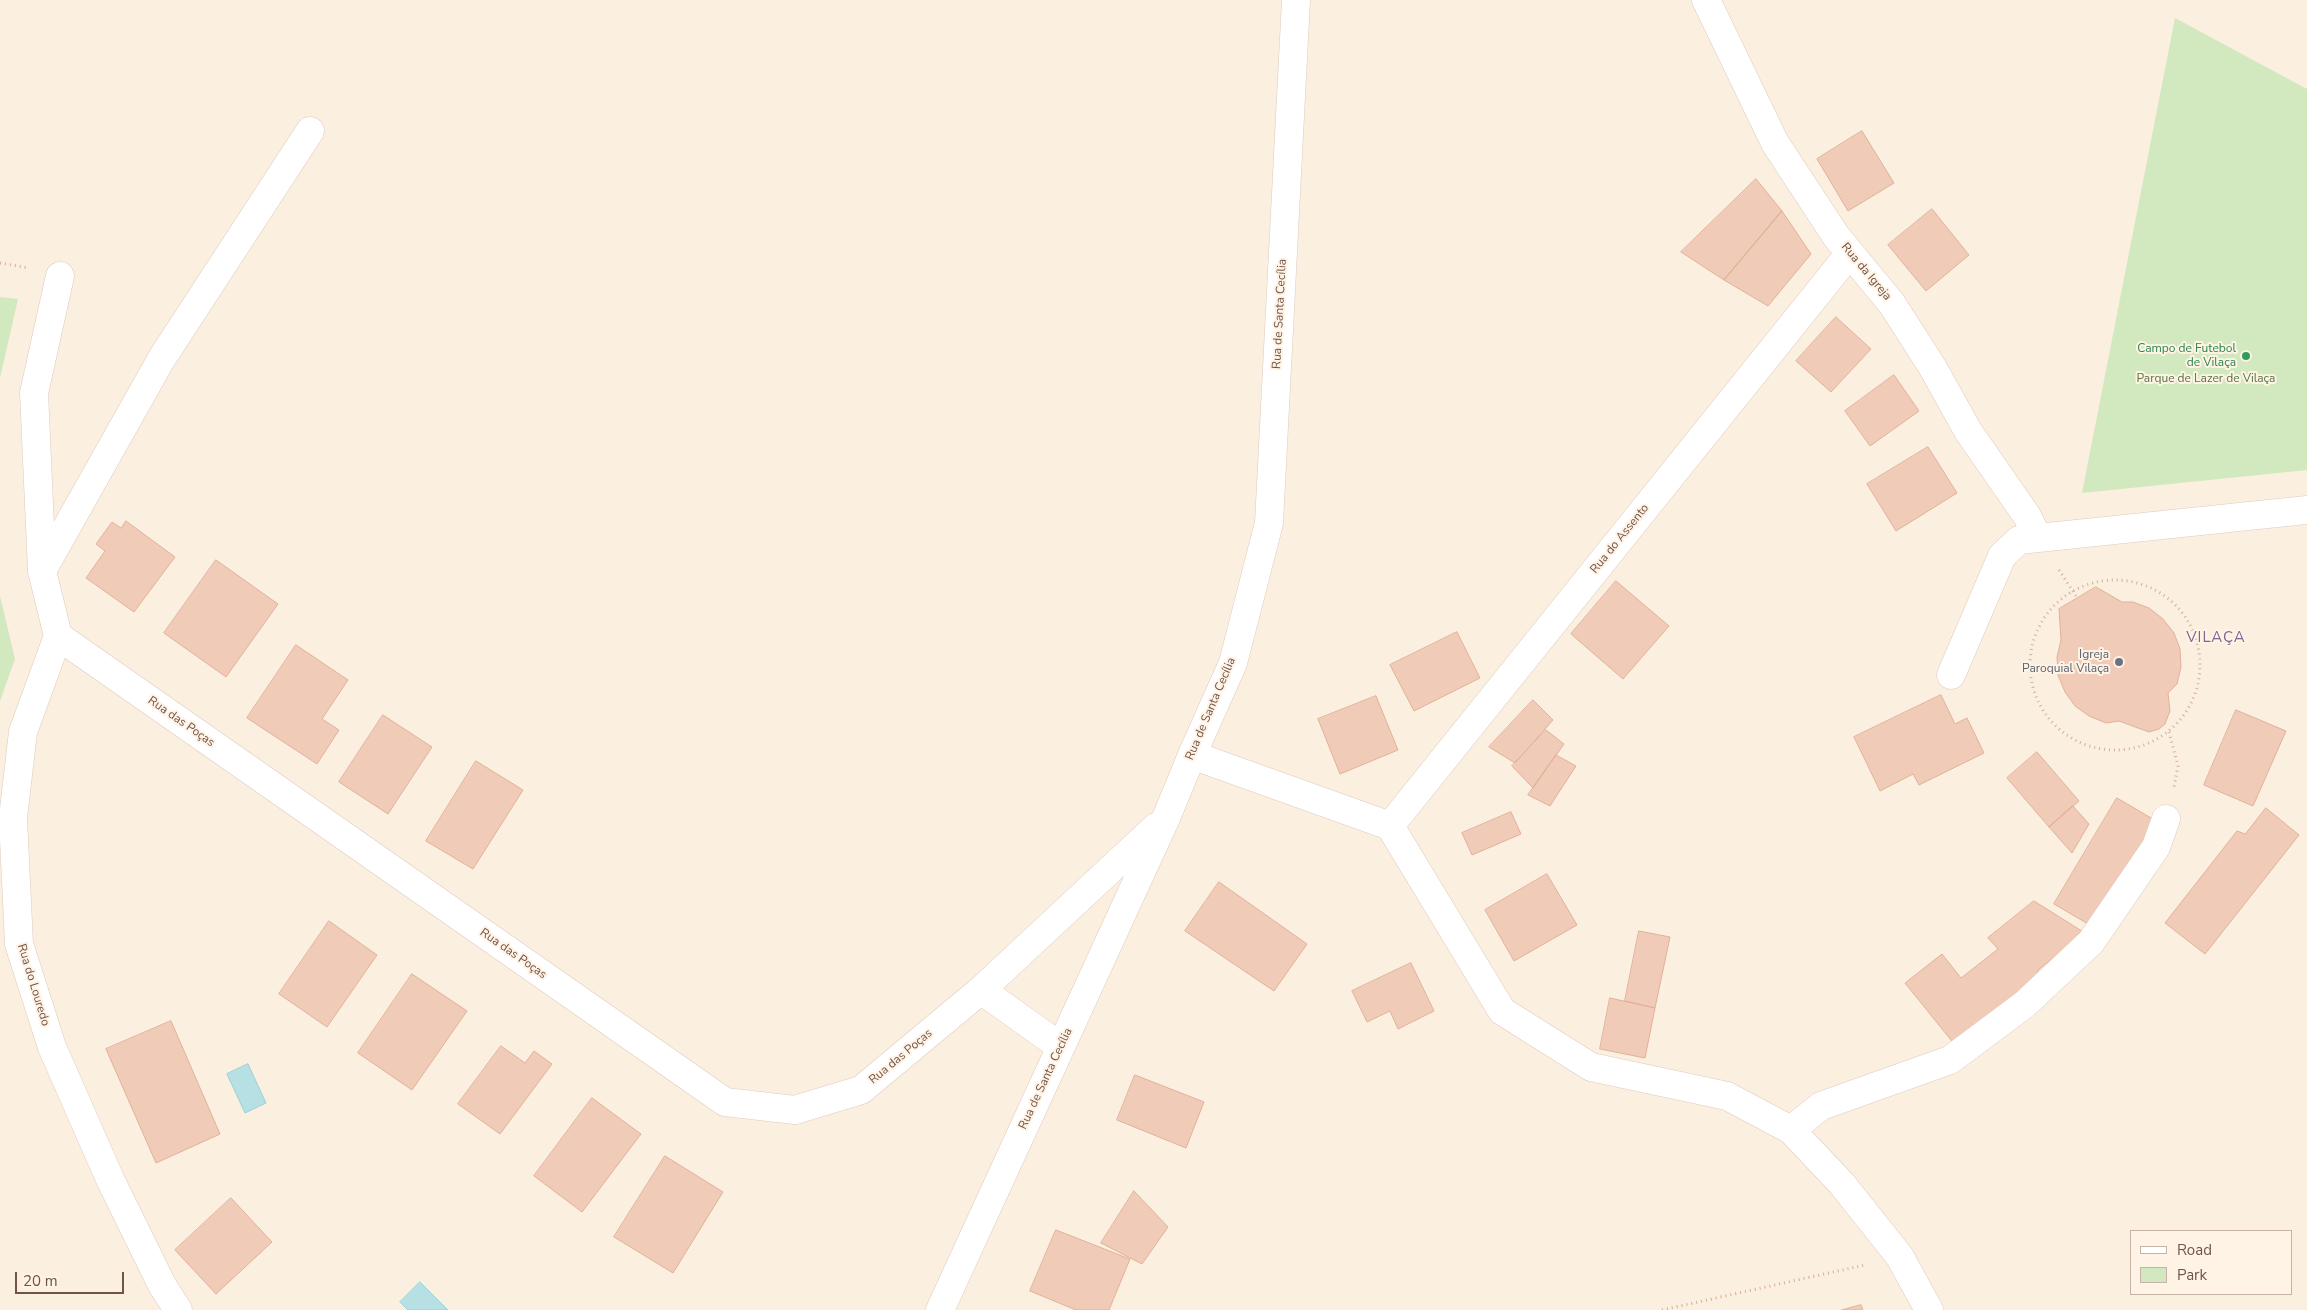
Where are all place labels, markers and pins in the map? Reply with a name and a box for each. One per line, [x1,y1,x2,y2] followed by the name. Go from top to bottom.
[2137,342,2236,370] place label: Campo de Futebol de Vilaça
[2240,350,2252,362] marker: Campo de Futebol de Vilaça
[2022,648,2109,676] place label: Igreja Paroquial Vilaça
[2113,656,2125,668] marker: Igreja Paroquial Vilaça

